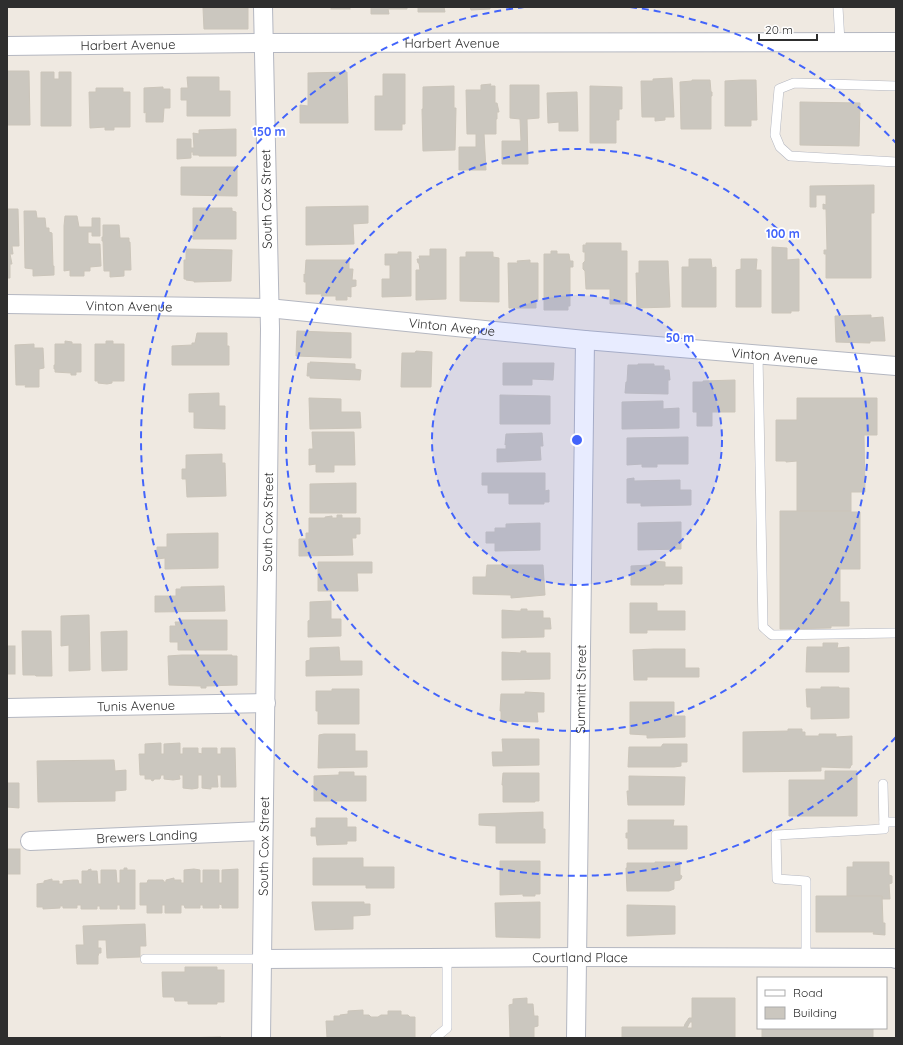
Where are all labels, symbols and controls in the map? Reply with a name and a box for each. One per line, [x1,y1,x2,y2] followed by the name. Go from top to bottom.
[759,16,817,42] scale bar
[765,22,793,37] text: 20 m
[404,35,500,51] street label: Harbert Avenue
[80,36,176,53] street label: Harbert Avenue
[252,124,286,139] text: 150 m
[257,149,275,249] street label: South Cox Street
[766,226,800,241] text: 100 m
[85,297,172,315] street label: Vinton Avenue
[408,314,496,339] street label: Vinton Avenue
[666,330,694,345] text: 50 m
[731,344,819,367] street label: Vinton Avenue
[570,433,584,447] centre of rings
[259,472,276,572] street label: South Cox Street
[572,644,589,734] street label: Summitt Street
[97,697,175,714] street label: Tunis Avenue
[255,796,272,896] street label: South Cox Street
[96,826,198,846] street label: Brewers Landing
[532,949,628,965] street label: Courtland Place
[757,977,887,1029] legend
[793,985,823,1000] text: Road
[793,1005,837,1020] text: Building

